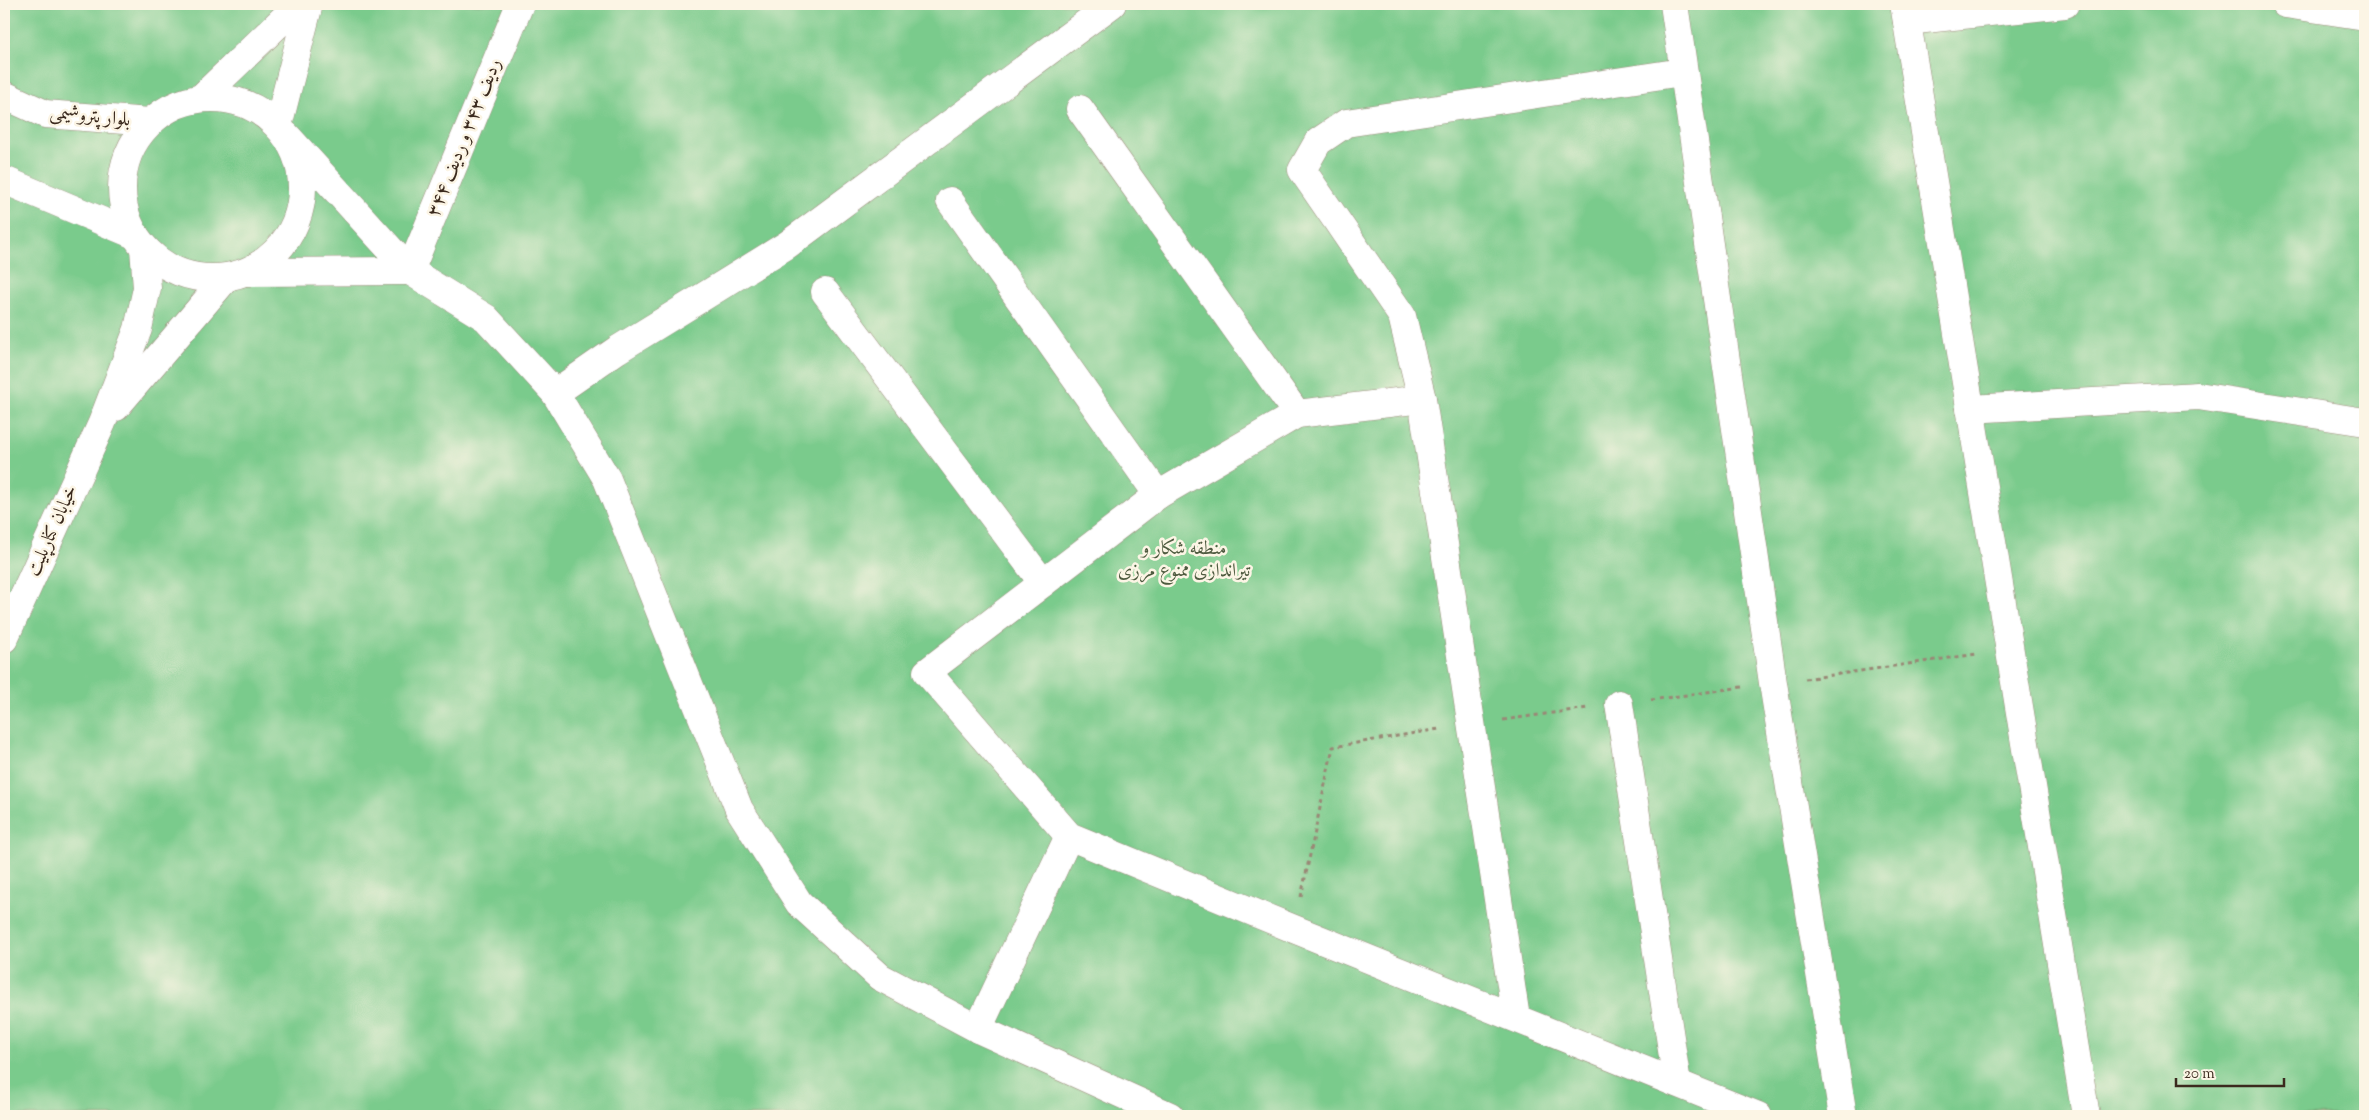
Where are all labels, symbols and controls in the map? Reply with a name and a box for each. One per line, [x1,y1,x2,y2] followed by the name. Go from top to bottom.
[421,55,509,221] street label: ردیف ۳۴۳ و ردیف ۳۴۴
[48,99,132,135] street label: بلوار پتروشیمی
[21,481,85,581] street label: خیابان کنارپلیت
[1118,536,1251,585] park label: منطقه شکار و تیراندازی ممنوع مرزی
[2176,1055,2284,1087] scale bar
[2184,1064,2215,1085] text: 20 m

